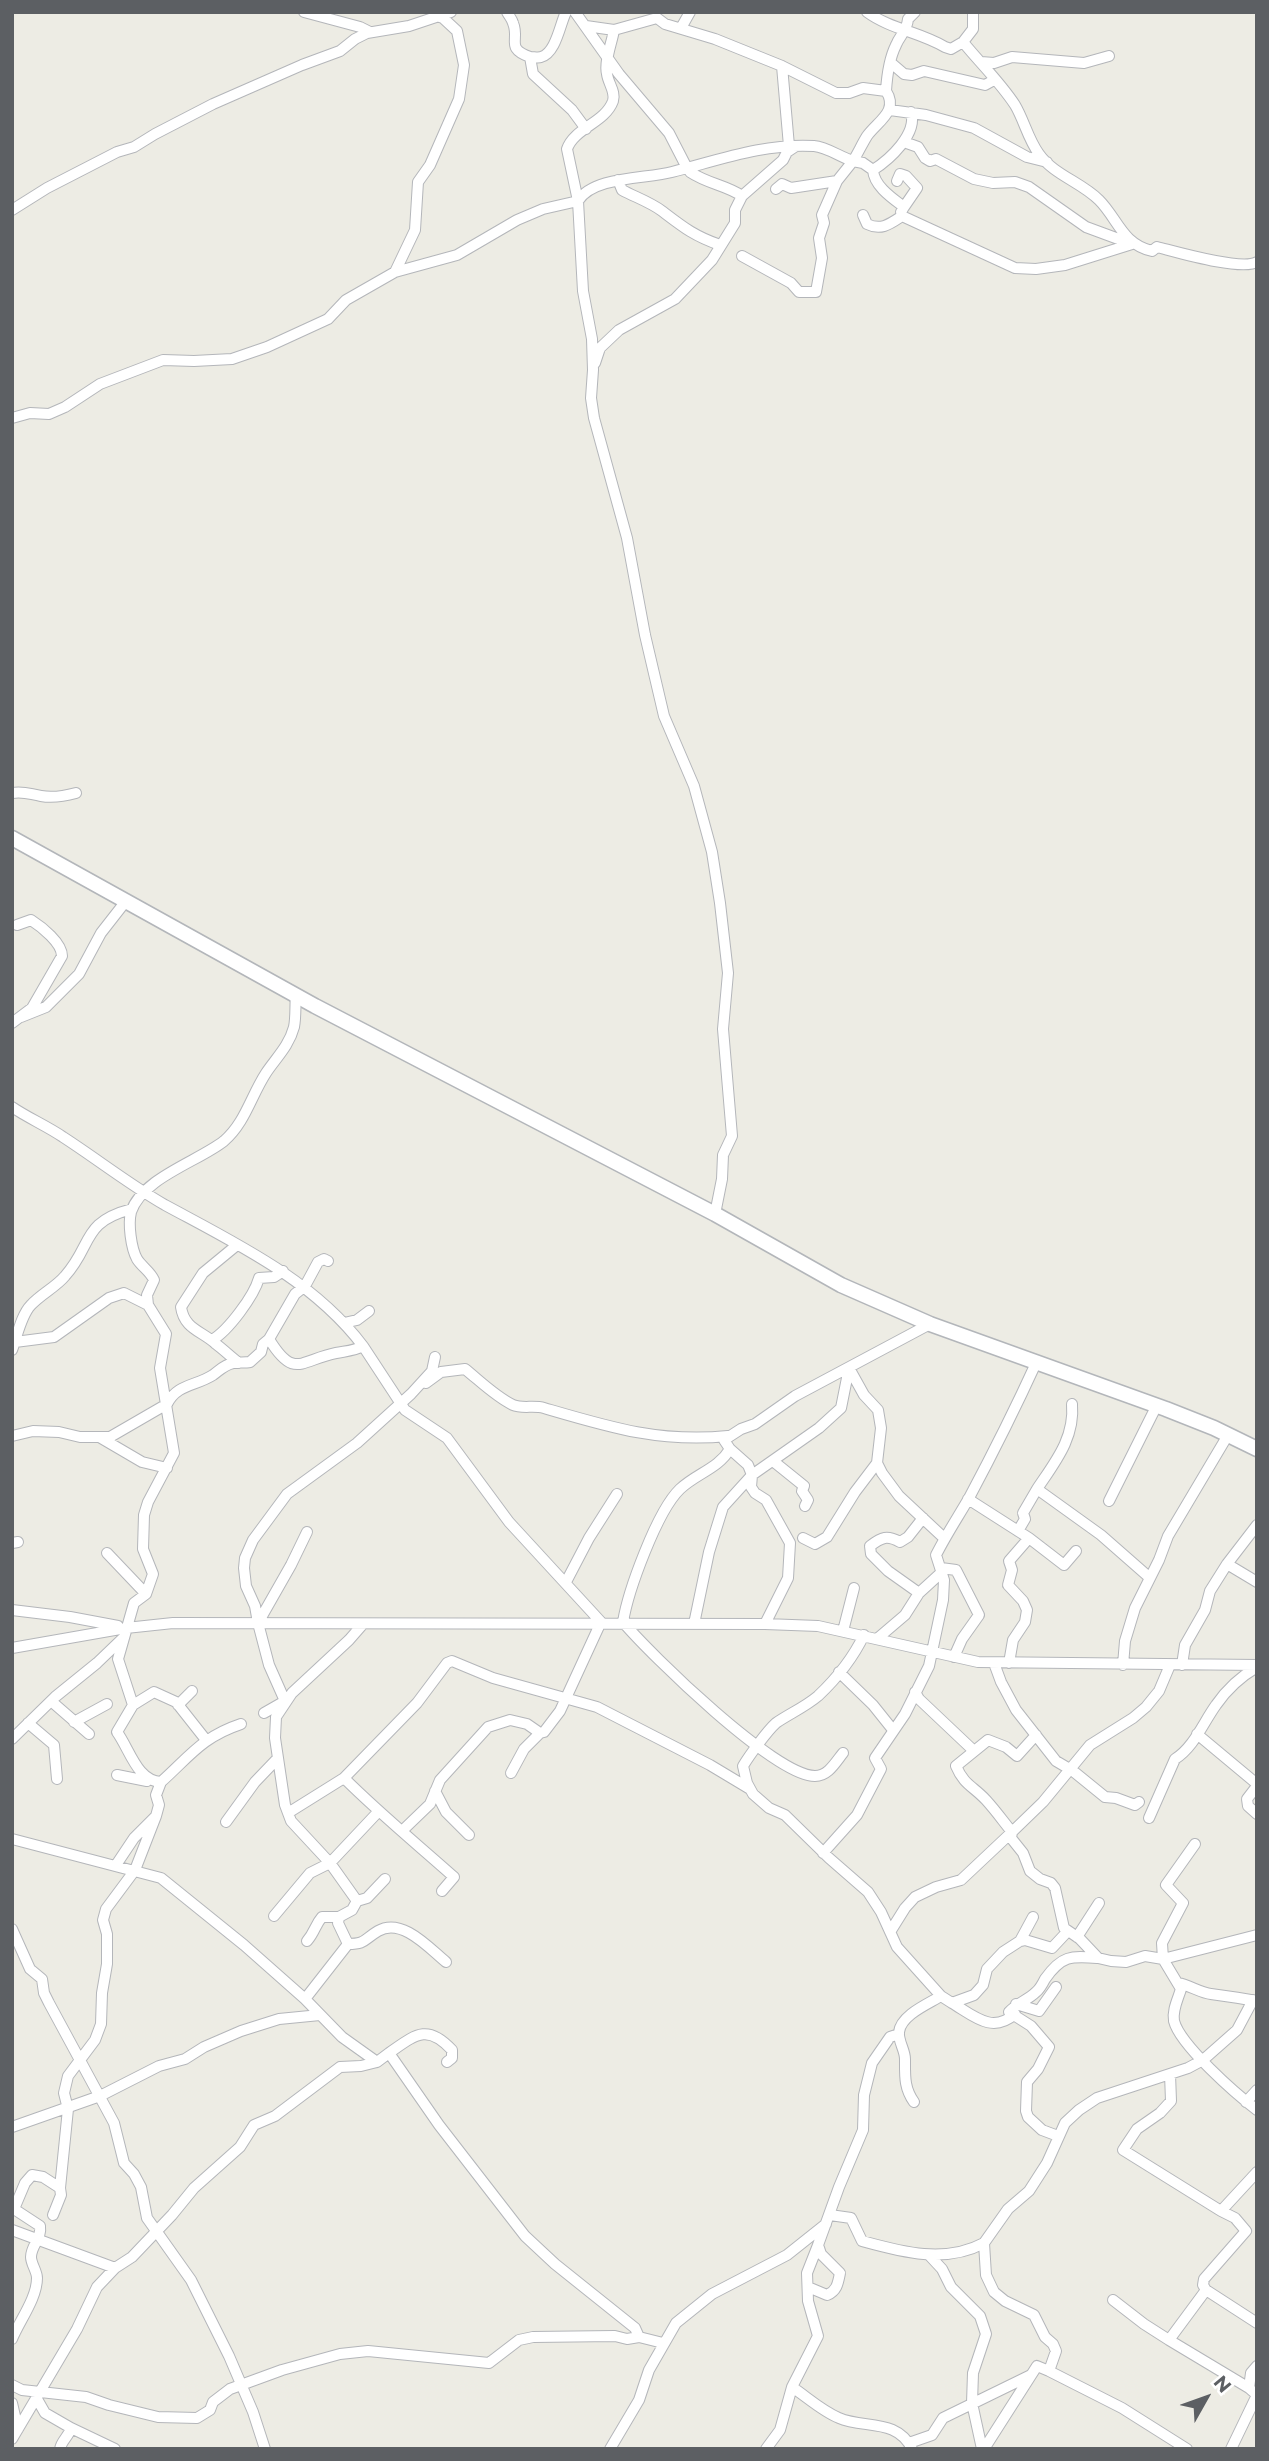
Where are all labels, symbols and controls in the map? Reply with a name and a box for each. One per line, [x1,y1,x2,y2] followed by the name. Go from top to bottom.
[1171,2363,1241,2433] north arrow
[1209,2371,1236,2397] text: N

